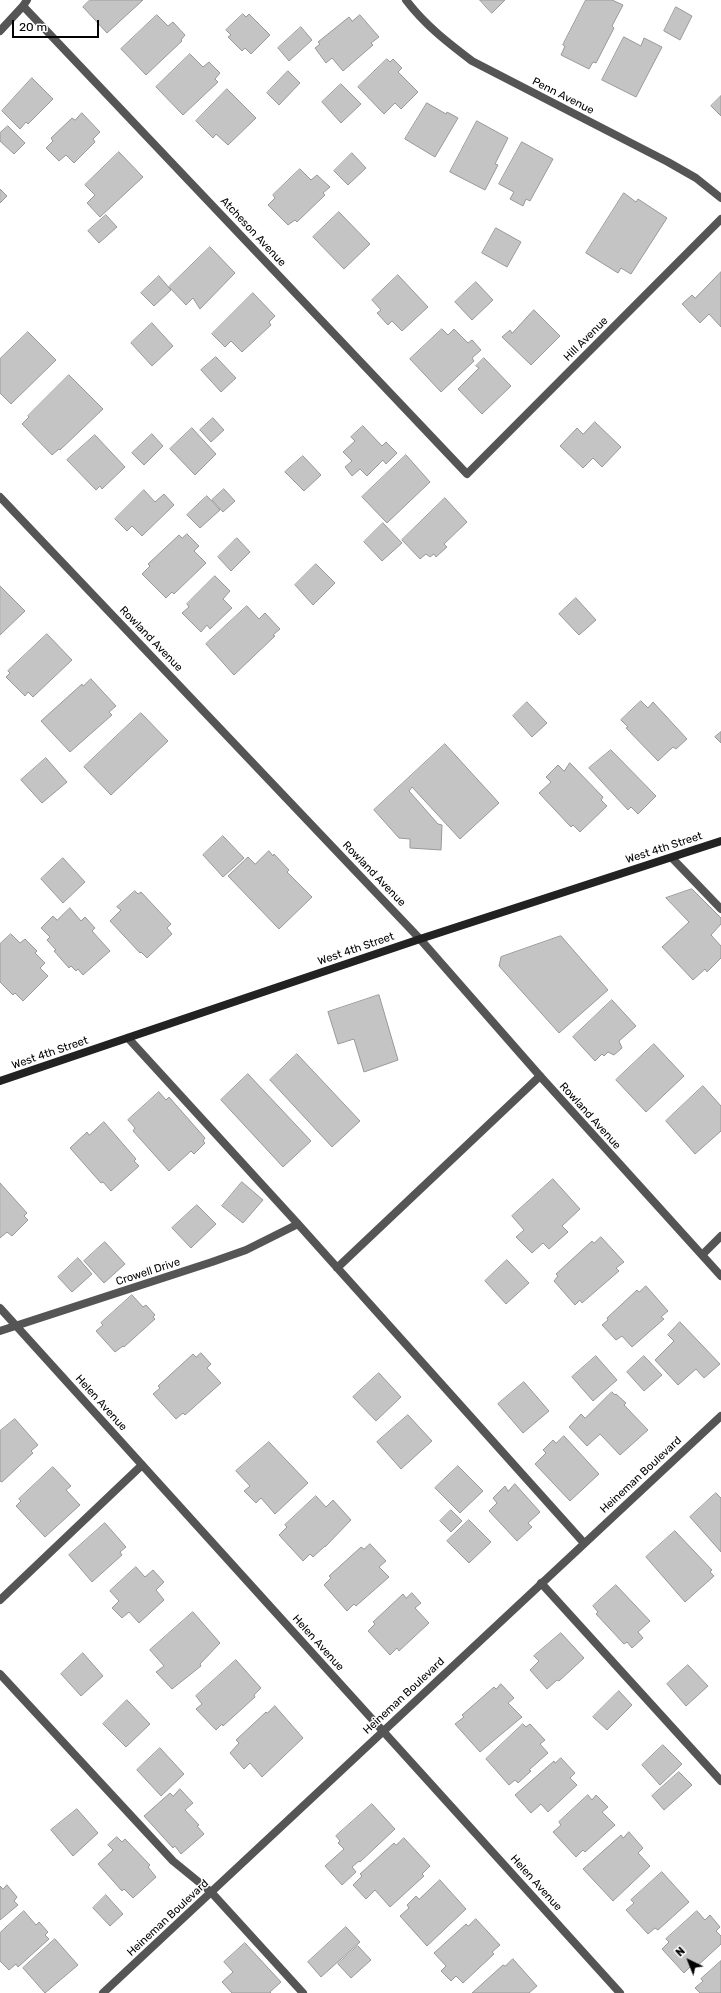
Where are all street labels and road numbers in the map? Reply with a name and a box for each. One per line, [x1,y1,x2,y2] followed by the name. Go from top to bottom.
[530,75,596,117] street label: Penn Avenue
[217,195,289,269] street label: Atcheson Avenue
[561,314,611,364] street label: Hill Avenue
[117,604,185,674] street label: Rowland Avenue
[624,829,704,867] street label: West 4th Street
[340,839,408,909] street label: Rowland Avenue
[316,930,396,968] street label: West 4th Street
[10,1034,90,1072] street label: West 4th Street
[557,1080,623,1152] street label: Rowland Avenue
[114,1255,182,1289] street label: Crowell Drive
[72,1372,130,1434] street label: Helen Avenue
[598,1434,684,1516] street label: Heineman Boulevard
[289,1612,347,1674] street label: Helen Avenue
[361,1655,447,1737] street label: Heineman Boulevard
[507,1852,565,1914] street label: Helen Avenue
[125,1877,211,1959] street label: Heineman Boulevard

